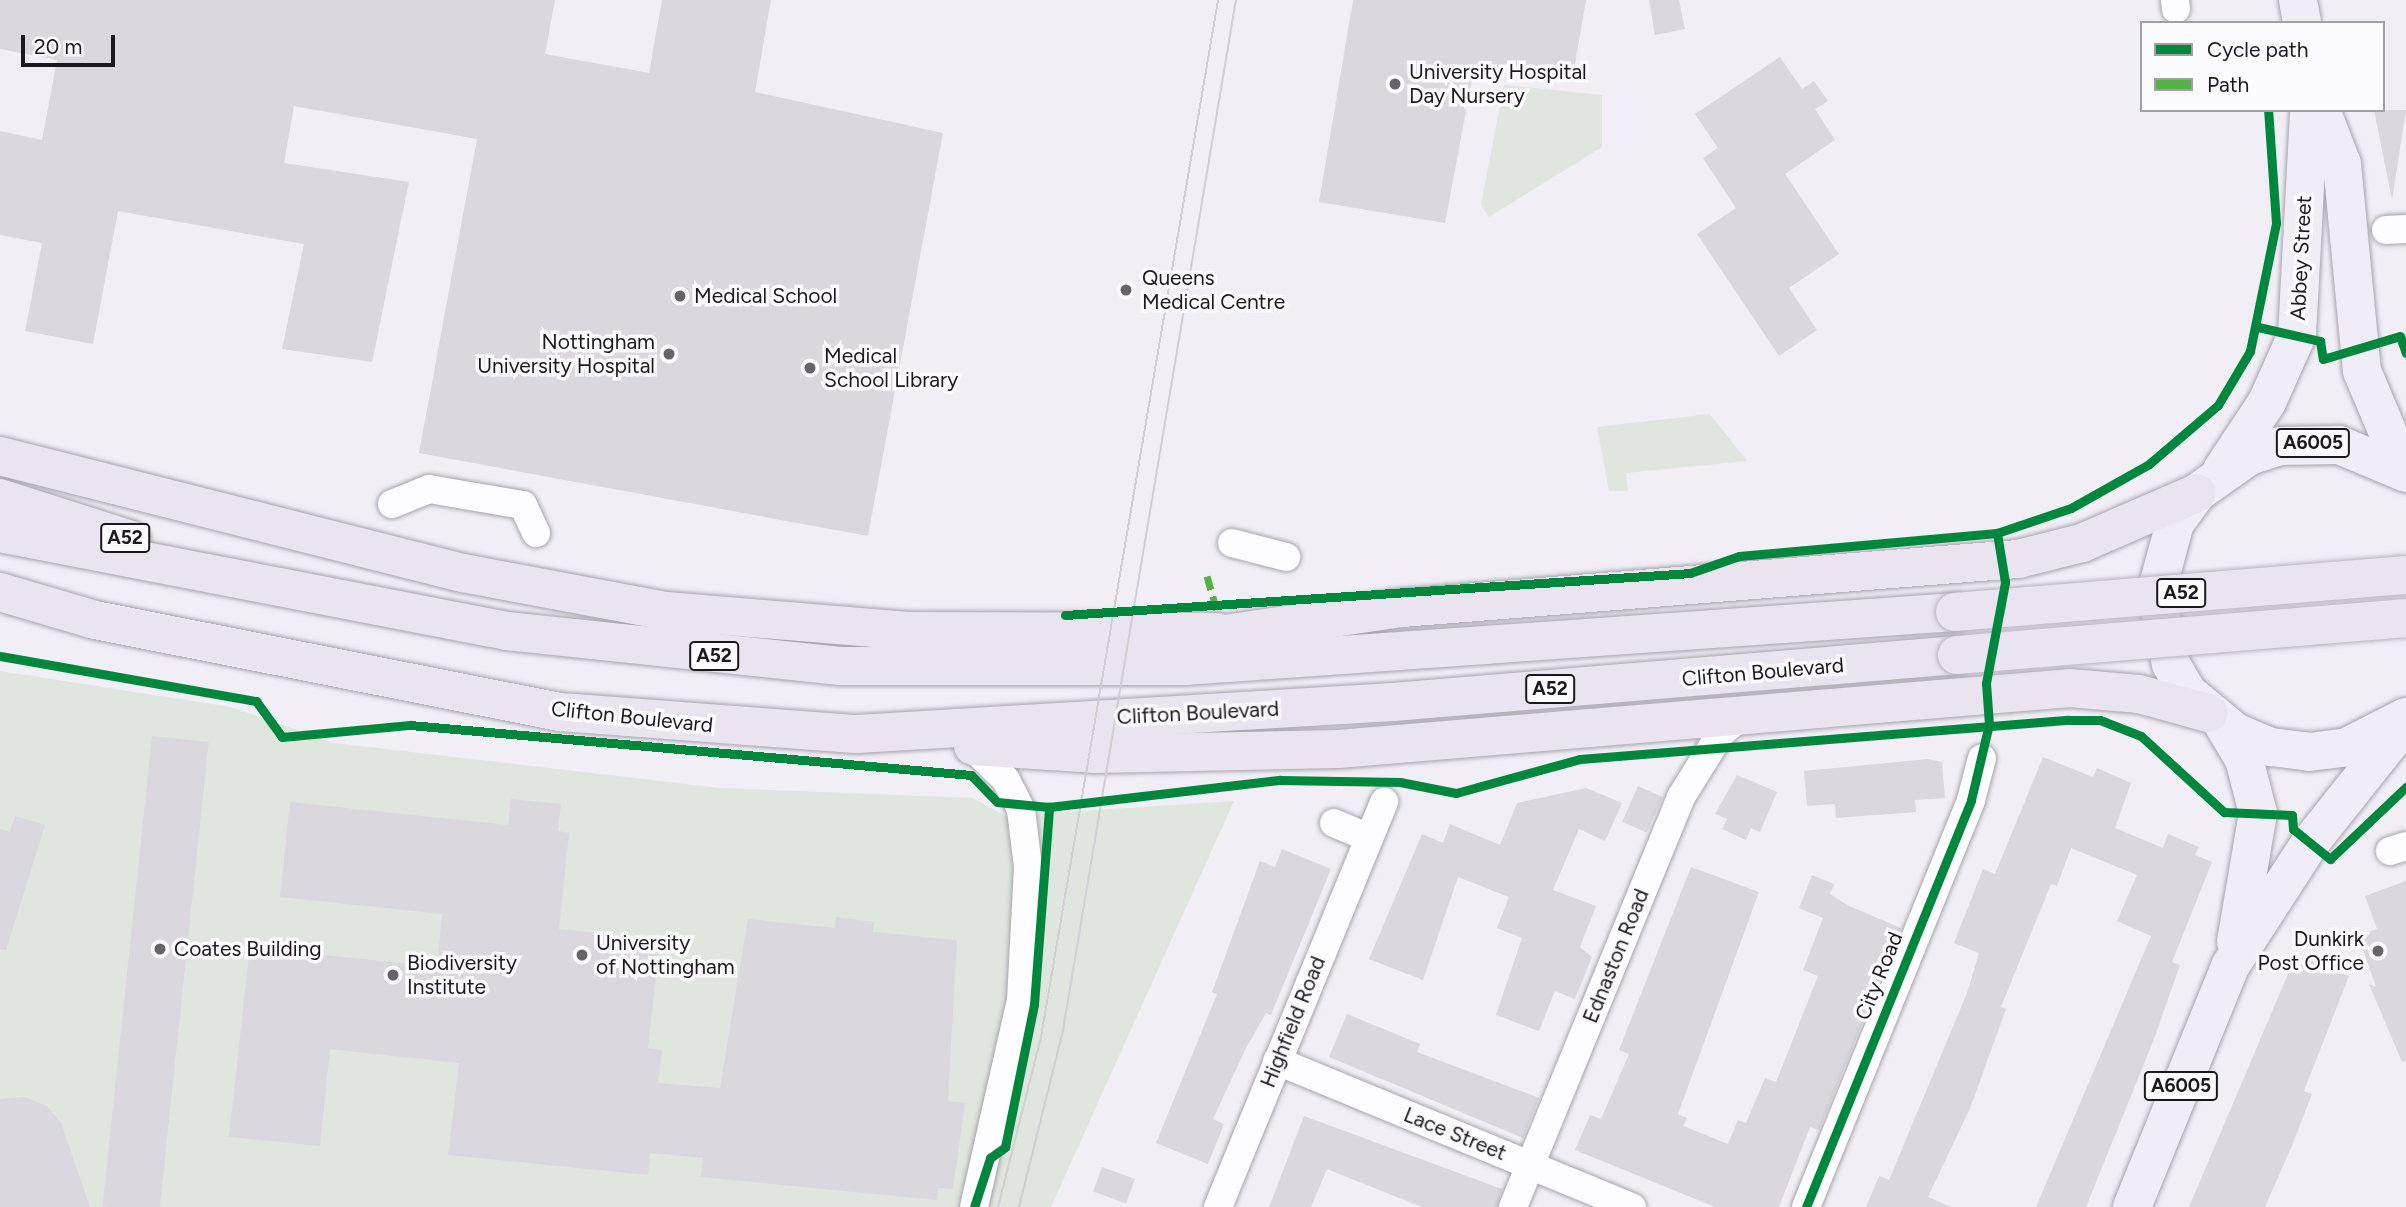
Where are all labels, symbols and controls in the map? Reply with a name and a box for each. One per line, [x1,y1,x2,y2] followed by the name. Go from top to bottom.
[24,21,119,65] scale bar
[2140,21,2385,112] legend
[34,34,82,59] text: 20 m
[2207,37,2308,62] text: Cycle path
[1409,59,1587,109] place label: University Hospital Day Nursery
[2207,72,2249,97] text: Path
[1387,76,1403,92] marker: University Hospital Day Nursery
[2285,195,2317,321] street label: Abbey Street
[1142,265,1285,315] place label: Queens Medical Centre
[1116,280,1136,300] marker: Queens Medical Centre
[694,283,837,309] place label: Medical School
[672,288,688,304] marker: Medical School
[477,329,655,379] place label: Nottingham University Hospital
[824,343,958,393] place label: Medical School Library
[661,346,677,362] marker: Nottingham University Hospital
[802,360,818,376] marker: Medical School Library
[2274,428,2352,458] road number: A6005
[99,523,151,554] road number: A52
[2155,578,2207,608] road number: A52
[688,640,740,671] road number: A52
[1681,652,1845,692] street label: Clifton Boulevard
[1524,674,1576,704] road number: A52
[550,696,714,738] street label: Clifton Boulevard
[1116,696,1280,730] street label: Clifton Boulevard
[1578,885,1654,1027] street label: Ednaston Road
[2257,926,2364,976] place label: Dunkirk Post Office
[1850,928,1908,1024] street label: City Road
[596,930,735,980] place label: University of Nottingham
[174,936,322,962] place label: Coates Building
[152,941,168,957] marker: Coates Building
[2370,943,2386,959] marker: Dunkirk Post Office
[574,947,590,963] marker: University of Nottingham
[407,950,517,1000] place label: Biodiversity Institute
[1255,953,1331,1091] street label: Highfield Road
[385,967,401,983] marker: Biodiversity Institute
[2142,1070,2220,1102] road number: A6005
[1400,1102,1510,1166] street label: Lace Street

